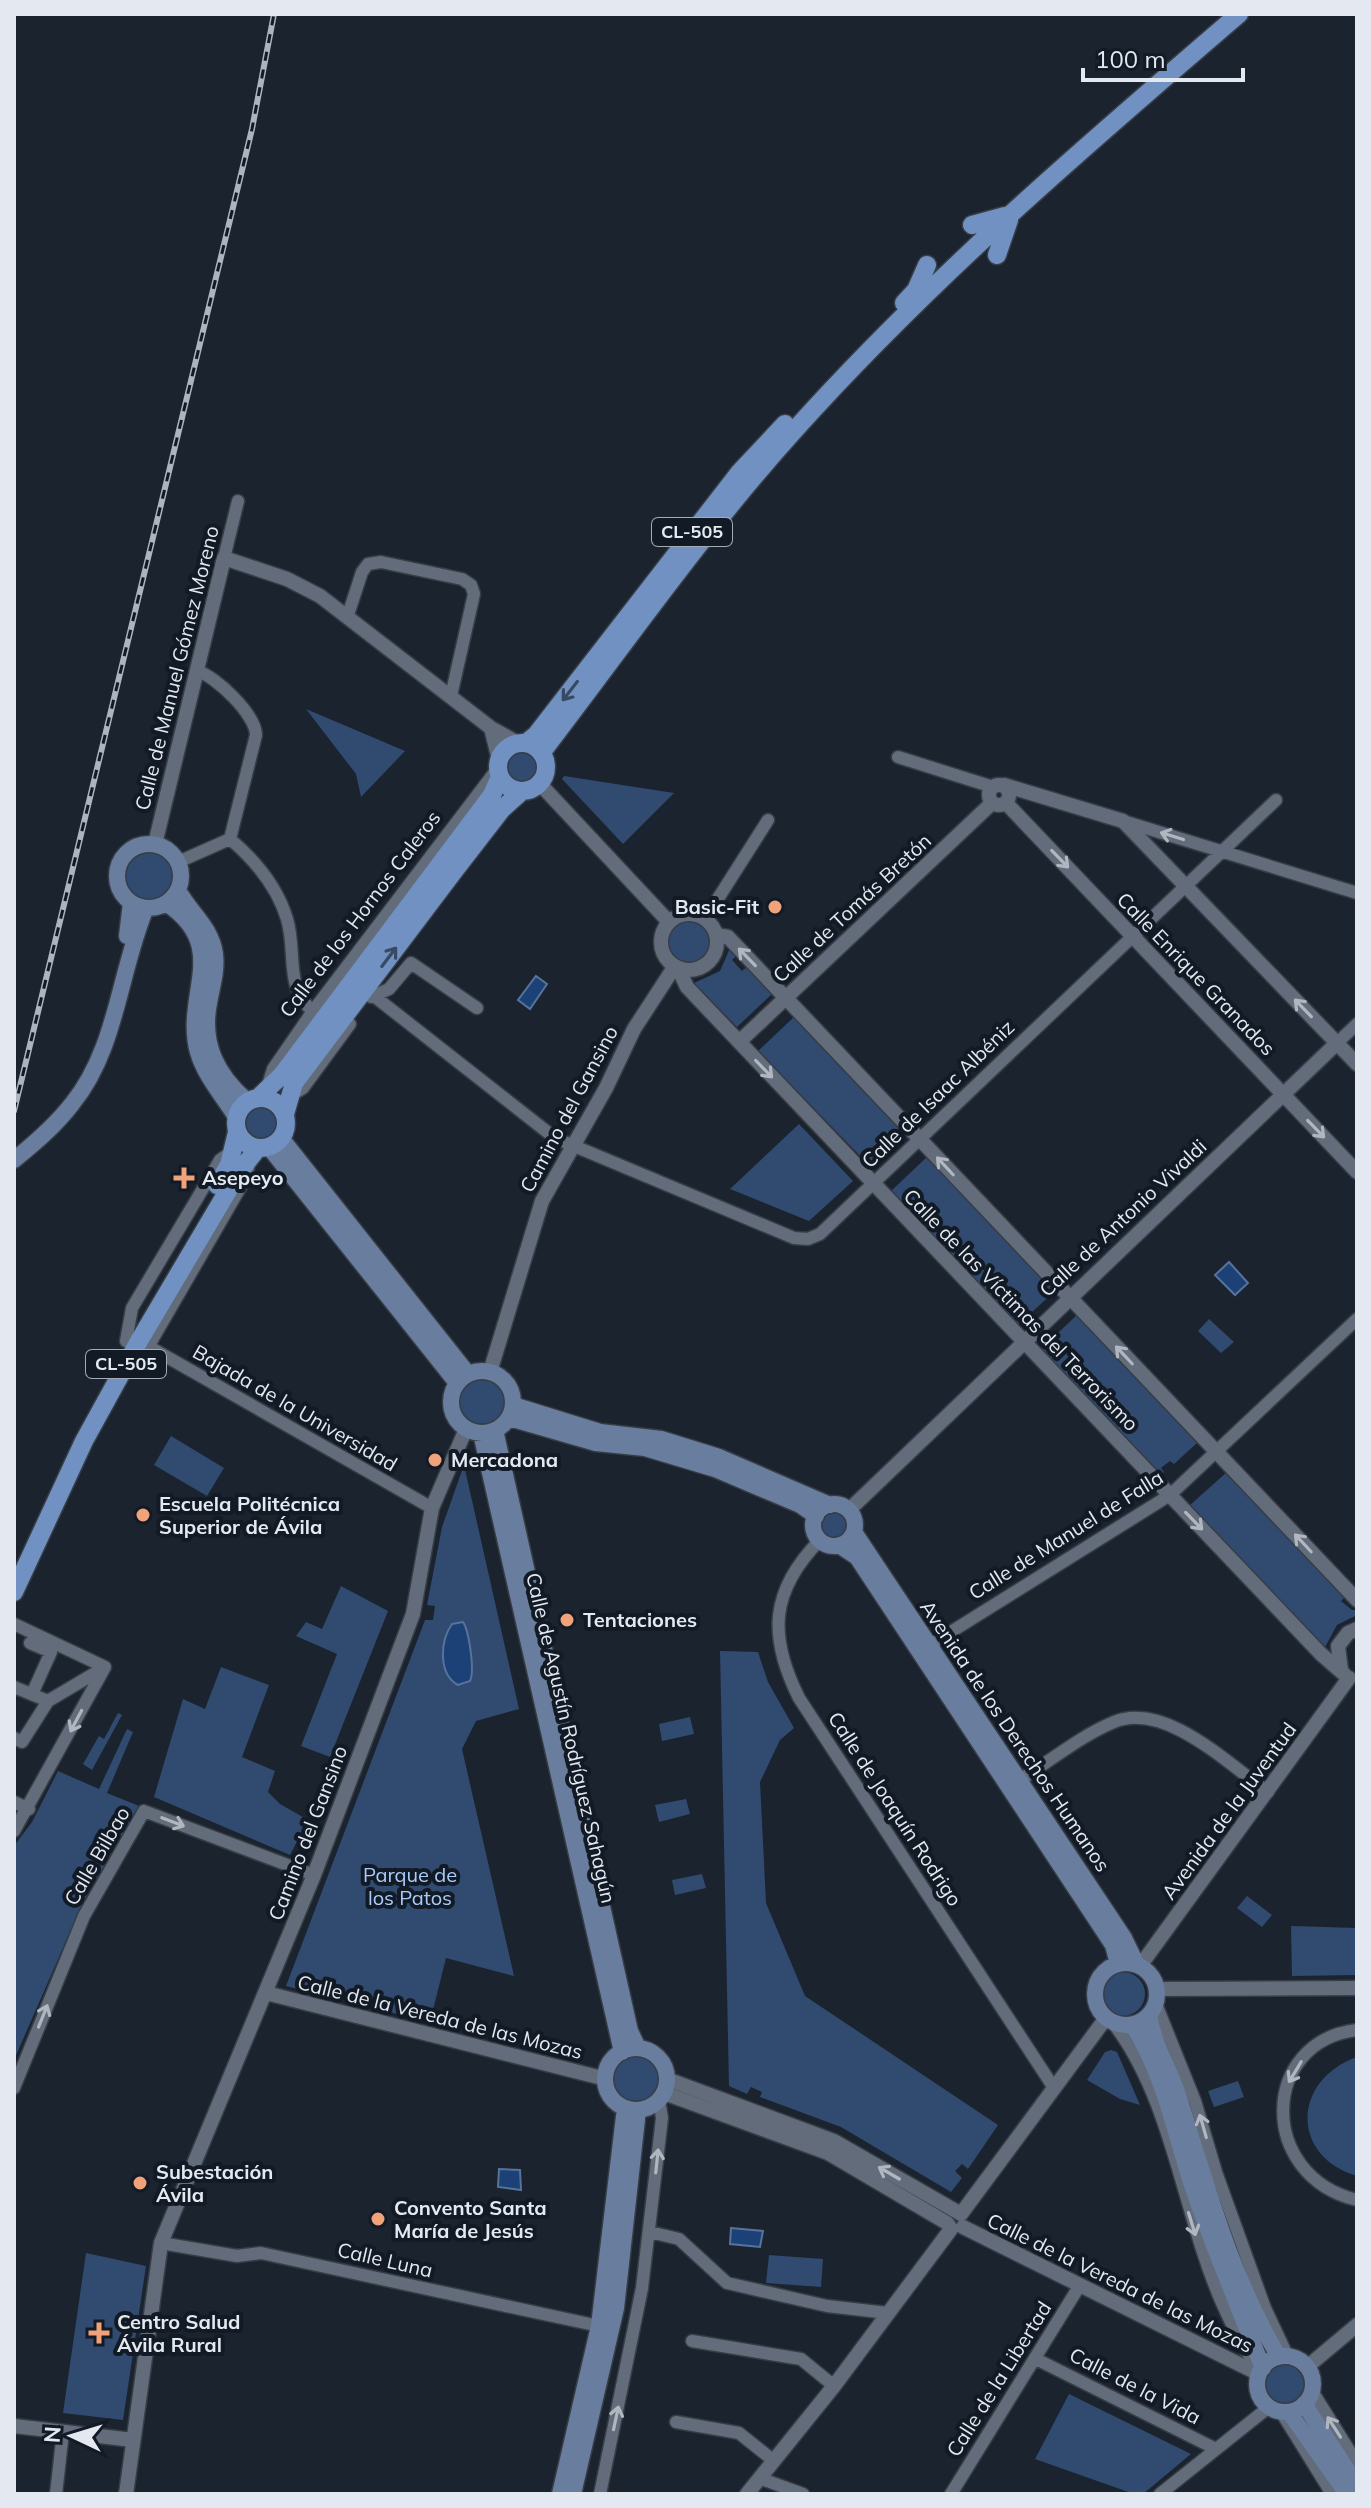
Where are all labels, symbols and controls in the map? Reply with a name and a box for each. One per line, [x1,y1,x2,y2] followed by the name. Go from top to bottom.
[1083,32,1243,82] scale bar
[1095,44,1166,74] text: 100 m
[652,518,732,546] road number: CL-505
[129,523,224,813] street label: Calle de Manuel Gómez Moreno
[561,680,578,701] one-way arrow
[274,805,445,1022] street label: Calle de los Hornos Caleros
[767,828,936,987] street label: Calle de Tomás Bretón
[1159,828,1185,843] one-way arrow
[1050,849,1069,868] one-way arrow
[1112,887,1281,1060] street label: Calle Enrique Granados
[675,894,759,919] place label: Basic-Fit
[766,898,784,916] marker: Basic-Fit
[380,947,397,969] one-way arrow
[738,947,757,967] one-way arrow
[1295,998,1313,1018] one-way arrow
[856,1014,1019,1173] street label: Calle de Isaac Albéniz
[514,1021,623,1196] street label: Camino del Gansino
[755,1059,774,1079] one-way arrow
[1307,1119,1326,1139] one-way arrow
[1034,1134,1211,1302] street label: Calle de Antonio Vivaldi
[936,1156,955,1176] one-way arrow
[202,1165,284,1190] place label: Asepeyo
[173,1167,195,1189] marker: Asepeyo
[899,1183,1144,1436] street label: Calle de las Víctimas del Terrorismo
[189,1339,402,1476] street label: Bajada de la Universidad
[1115,1345,1134,1365] one-way arrow
[86,1350,166,1378] road number: CL-505
[451,1447,558,1472] place label: Mercadona
[426,1451,444,1469] marker: Mercadona
[964,1464,1168,1605] street label: Calle de Manuel de Falla
[159,1491,340,1539] place label: Escuela Politécnica Superior de Ávila
[134,1506,152,1524] marker: Escuela Politécnica Superior de Ávila
[1185,1511,1204,1531] one-way arrow
[1294,1533,1313,1553] one-way arrow
[521,1570,622,1906] street label: Calle de Agustín Rodríguez Sahagún
[915,1595,1116,1876] street label: Avenida de los Derechos Humanos
[583,1607,697,1632] place label: Tentaciones
[558,1611,576,1629] marker: Tentaciones
[823,1707,968,1911] street label: Calle de Joaquín Rodrigo
[68,1709,84,1732] one-way arrow
[1156,1717,1301,1904] street label: Avenida de la Juventud
[263,1742,352,1924] street label: Camino del Gansino
[58,1802,135,1909] street label: Calle Bilbao
[160,1816,185,1830] one-way arrow
[363,1862,457,1910] park label: Parque de los Patos
[295,1969,585,2064] street label: Calle de la Vereda de las Mozas
[37,2004,52,2029] one-way arrow
[1287,2060,1303,2083] one-way arrow
[1195,2114,1210,2140] one-way arrow
[650,2148,665,2175] one-way arrow
[156,2159,273,2207] place label: Subestación Ávila
[878,2165,901,2181] one-way arrow
[131,2174,149,2192] marker: Subestación Ávila
[394,2195,547,2243] place label: Convento Santa María de Jesús
[983,2207,1257,2358] street label: Calle de la Vereda de las Mozas
[369,2210,387,2228] marker: Convento Santa María de Jesús
[1186,2211,1201,2236] one-way arrow
[335,2236,435,2283] street label: Calle Luna
[941,2296,1056,2461] street label: Calle de la Libertad
[117,2309,240,2357] place label: Centro Salud Ávila Rural
[88,2322,110,2344] marker: Centro Salud Ávila Rural
[1065,2342,1205,2429] street label: Calle de la Vida
[32,2396,112,2476] north arrow
[609,2405,624,2431] one-way arrow
[1326,2417,1342,2439] one-way arrow
[38,2425,67,2444] text: N

